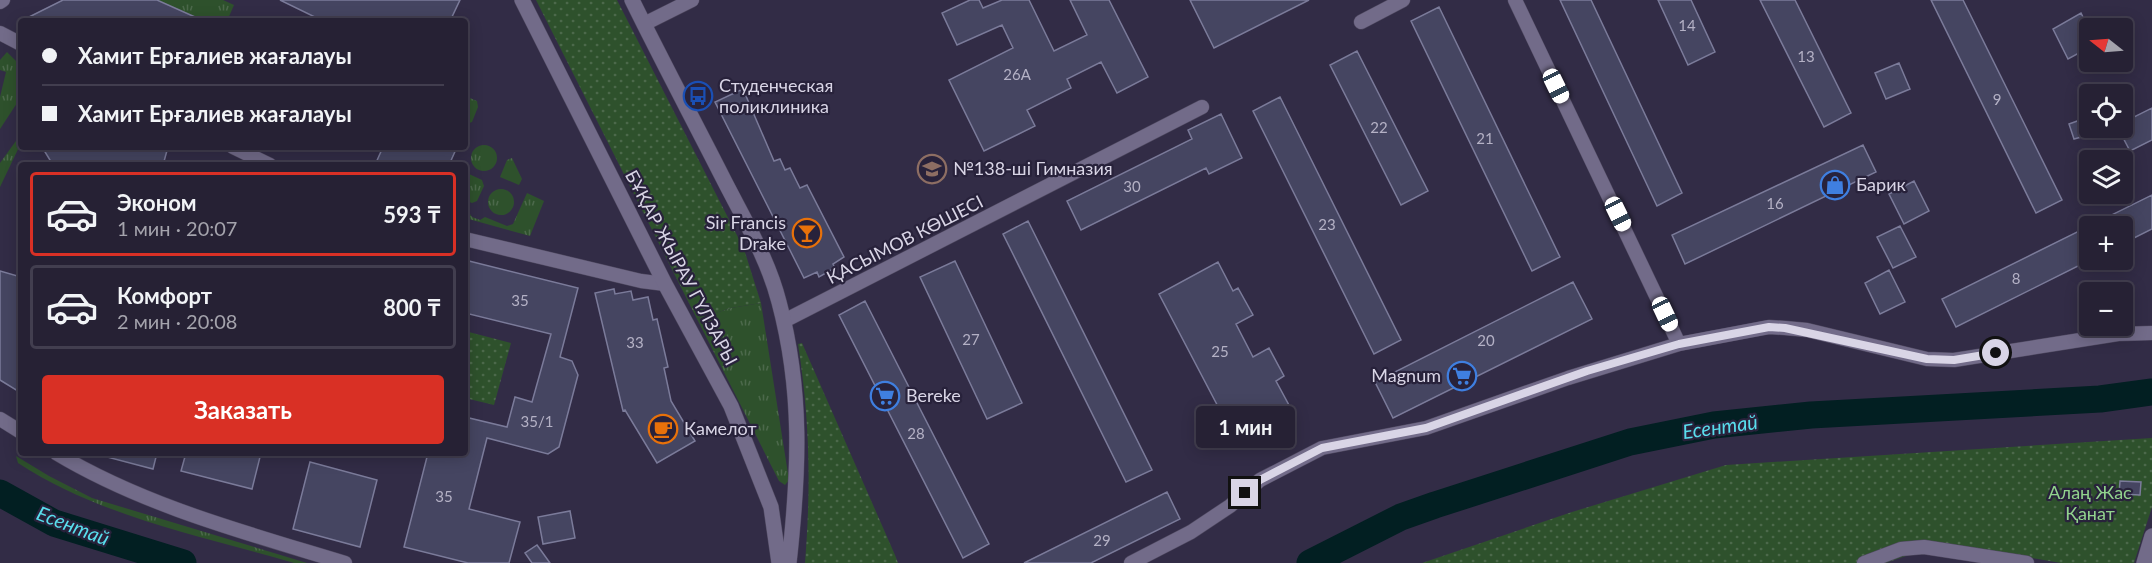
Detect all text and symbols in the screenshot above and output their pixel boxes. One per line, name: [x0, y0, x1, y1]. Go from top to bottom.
house number: 14: [1678, 16, 1696, 34]
north arrow: [2079, 18, 2133, 72]
map controls: [2079, 18, 2133, 336]
text: Хамит Ерғалиев жағалауы: [78, 42, 352, 69]
house number: 13: [1797, 47, 1815, 65]
house number: 26А: [1003, 65, 1032, 83]
car: [1540, 66, 1572, 106]
place label: Студенческая поликлиника: [719, 74, 833, 117]
bus stop icon: Студенческая поликлиника: [682, 80, 714, 112]
button: locate: [2079, 84, 2133, 138]
house number: 9: [1993, 90, 2001, 108]
text: Хамит Ерғалиев жағалауы: [78, 100, 352, 127]
house number: 22: [1370, 118, 1388, 136]
house number: 21: [1476, 129, 1494, 147]
button: layers: [2079, 150, 2133, 204]
school or university icon: №138-ші Гимназия: [916, 153, 948, 185]
place label: №138-ші Гимназия: [953, 157, 1113, 179]
street label: БҰҚАР ЖЫРАУ ГҮЛЗАРЫ: [621, 166, 743, 369]
shop icon: Барик: [1819, 169, 1851, 201]
place label: Барик: [1856, 173, 1906, 195]
house number: 30: [1123, 177, 1141, 195]
icon: car: [45, 187, 99, 241]
text: Эконом: [117, 189, 197, 216]
street label: ҚАСЫМОВ КӨШЕСІ: [822, 190, 987, 288]
car: [1602, 194, 1634, 234]
house number: 16: [1766, 194, 1784, 212]
text: 593 ₸: [383, 201, 441, 228]
place label: Sir Francis Drake: [706, 211, 786, 254]
house number: 23: [1318, 215, 1336, 233]
text: 1 мин · 20:07: [117, 216, 237, 240]
button: +: [2079, 216, 2133, 270]
bar icon: Sir Francis Drake: [791, 217, 823, 249]
house number: 8: [2012, 269, 2020, 287]
icon: car: [45, 280, 99, 334]
text: Комфорт: [117, 282, 212, 309]
button: −: [2079, 282, 2133, 336]
house number: 35: [511, 291, 529, 309]
text: 800 ₸: [383, 294, 441, 321]
car: [1649, 294, 1681, 334]
text: 2 мин · 20:08: [117, 309, 237, 333]
house number: 27: [962, 330, 980, 348]
house number: 20: [1477, 331, 1495, 349]
house number: 33: [626, 333, 644, 351]
route start: [1982, 339, 2009, 366]
house number: 25: [1211, 342, 1229, 360]
supermarket icon: Magnum: [1446, 360, 1478, 392]
place label: Magnum: [1371, 364, 1441, 386]
button: Заказать: [42, 375, 444, 444]
supermarket icon: Bereke: [869, 380, 901, 412]
place label: Bereke: [906, 384, 961, 406]
callout: 1 мин: [1196, 406, 1294, 448]
water label: Есентай: [1681, 409, 1759, 443]
house number: 35/1: [521, 412, 553, 430]
cafe icon: Камелот: [647, 413, 679, 445]
text: 1 мин: [1219, 415, 1272, 439]
place label: Камелот: [684, 417, 757, 439]
house number: 28: [907, 424, 925, 442]
route end: [1231, 479, 1258, 506]
park label: Алаң Жас Қанат: [2048, 481, 2132, 524]
house number: 35: [435, 487, 453, 505]
water label: Есентай: [34, 500, 113, 550]
house number: 29: [1093, 531, 1111, 549]

